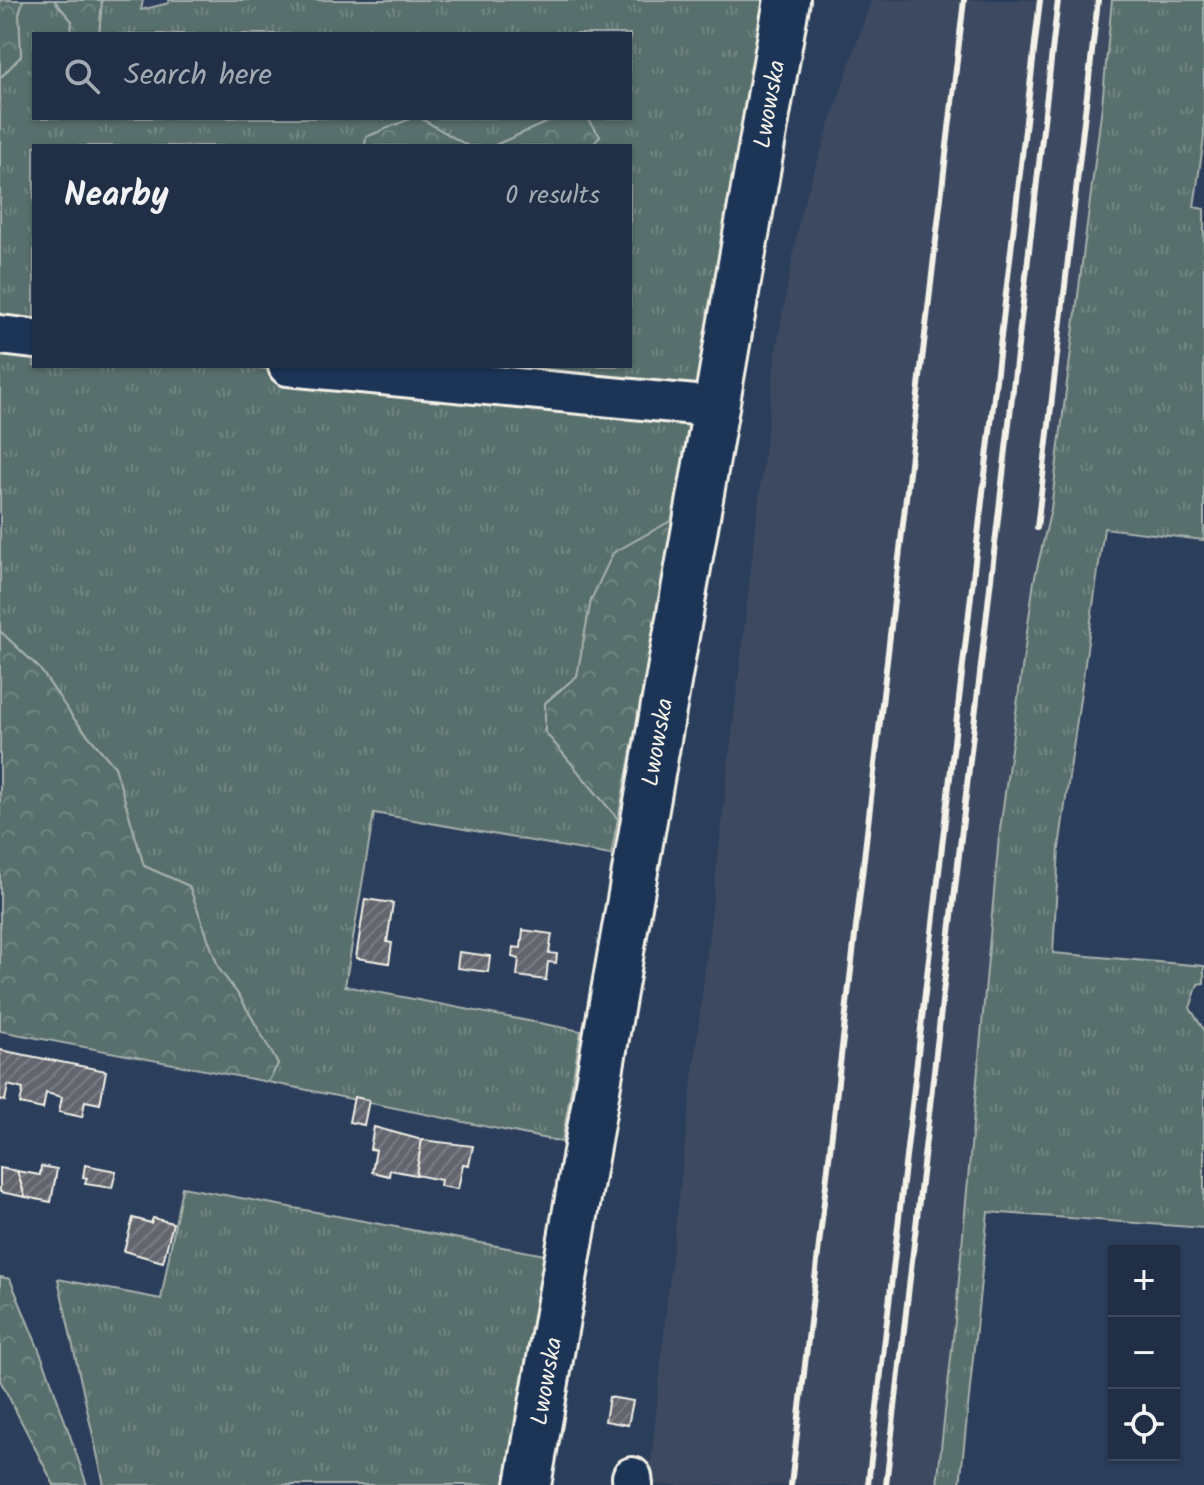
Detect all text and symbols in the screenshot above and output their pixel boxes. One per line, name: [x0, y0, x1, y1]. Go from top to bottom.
search box: [32, 32, 632, 120]
text: Search here: [124, 52, 272, 100]
icon: search: [60, 54, 104, 98]
street label: Lwowska: [744, 57, 797, 151]
text: Nearby: [64, 169, 169, 223]
text: 0 results: [505, 175, 600, 217]
street label: Lwowska: [632, 695, 685, 789]
map controls: [1108, 1245, 1180, 1461]
button: +: [1108, 1245, 1180, 1317]
button: −: [1108, 1317, 1180, 1389]
street label: Lwowska: [521, 1334, 574, 1428]
button: locate: [1108, 1389, 1180, 1461]

